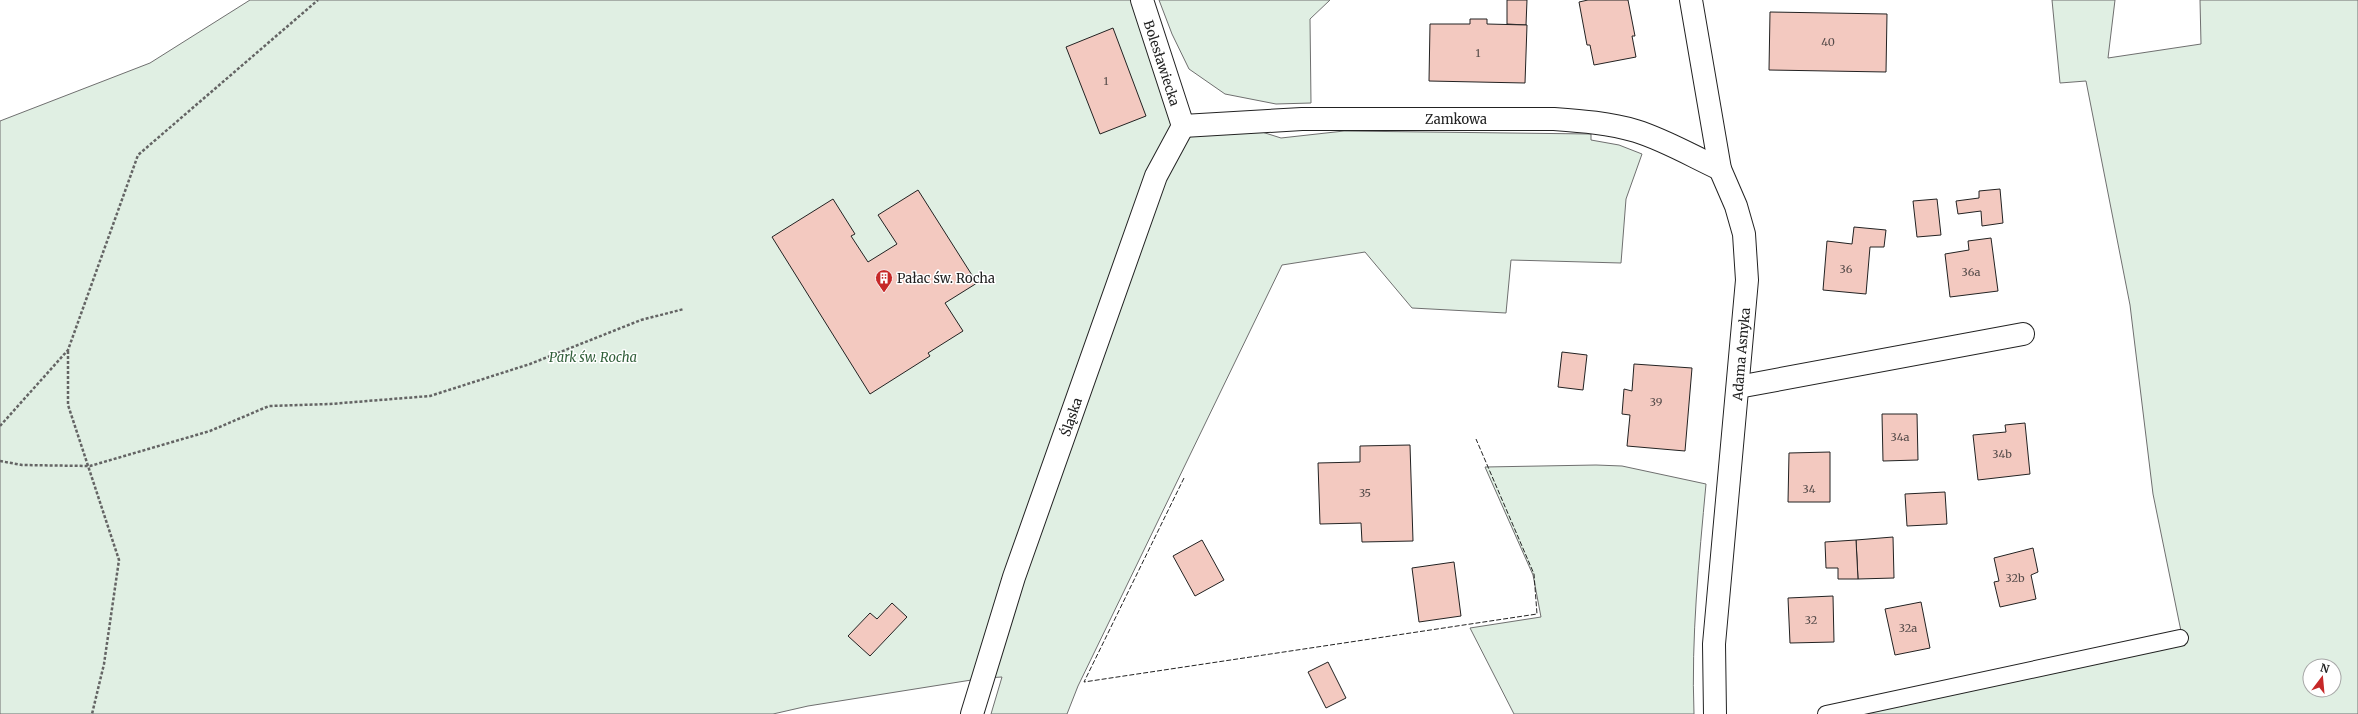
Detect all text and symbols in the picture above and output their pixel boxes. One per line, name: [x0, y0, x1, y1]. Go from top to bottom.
street label: Bolesławiecka: [1140, 18, 1183, 108]
house number: 40: [1821, 35, 1835, 49]
house number: 1: [1476, 46, 1481, 60]
house number: 1: [1104, 74, 1109, 88]
street label: Zamkowa: [1425, 111, 1487, 128]
house number: 36: [1840, 262, 1853, 276]
house number: 36a: [1962, 265, 1981, 279]
building icon: Pałac św. Rocha: [874, 268, 894, 293]
place label: Pałac św. Rocha: [897, 270, 995, 287]
street label: Adama Asnyka: [1729, 307, 1754, 402]
park label: Park św. Rocha: [549, 349, 637, 366]
street label: Śląska: [1056, 395, 1086, 439]
house number: 39: [1650, 395, 1663, 409]
house number: 34a: [1891, 430, 1910, 444]
house number: 34b: [1992, 447, 2012, 461]
house number: 34: [1803, 482, 1816, 496]
house number: 35: [1359, 486, 1371, 500]
house number: 32b: [2006, 571, 2025, 585]
house number: 32: [1805, 613, 1817, 627]
house number: 32a: [1899, 621, 1917, 635]
north arrow: [2302, 658, 2342, 698]
text: N: [2319, 660, 2331, 676]

